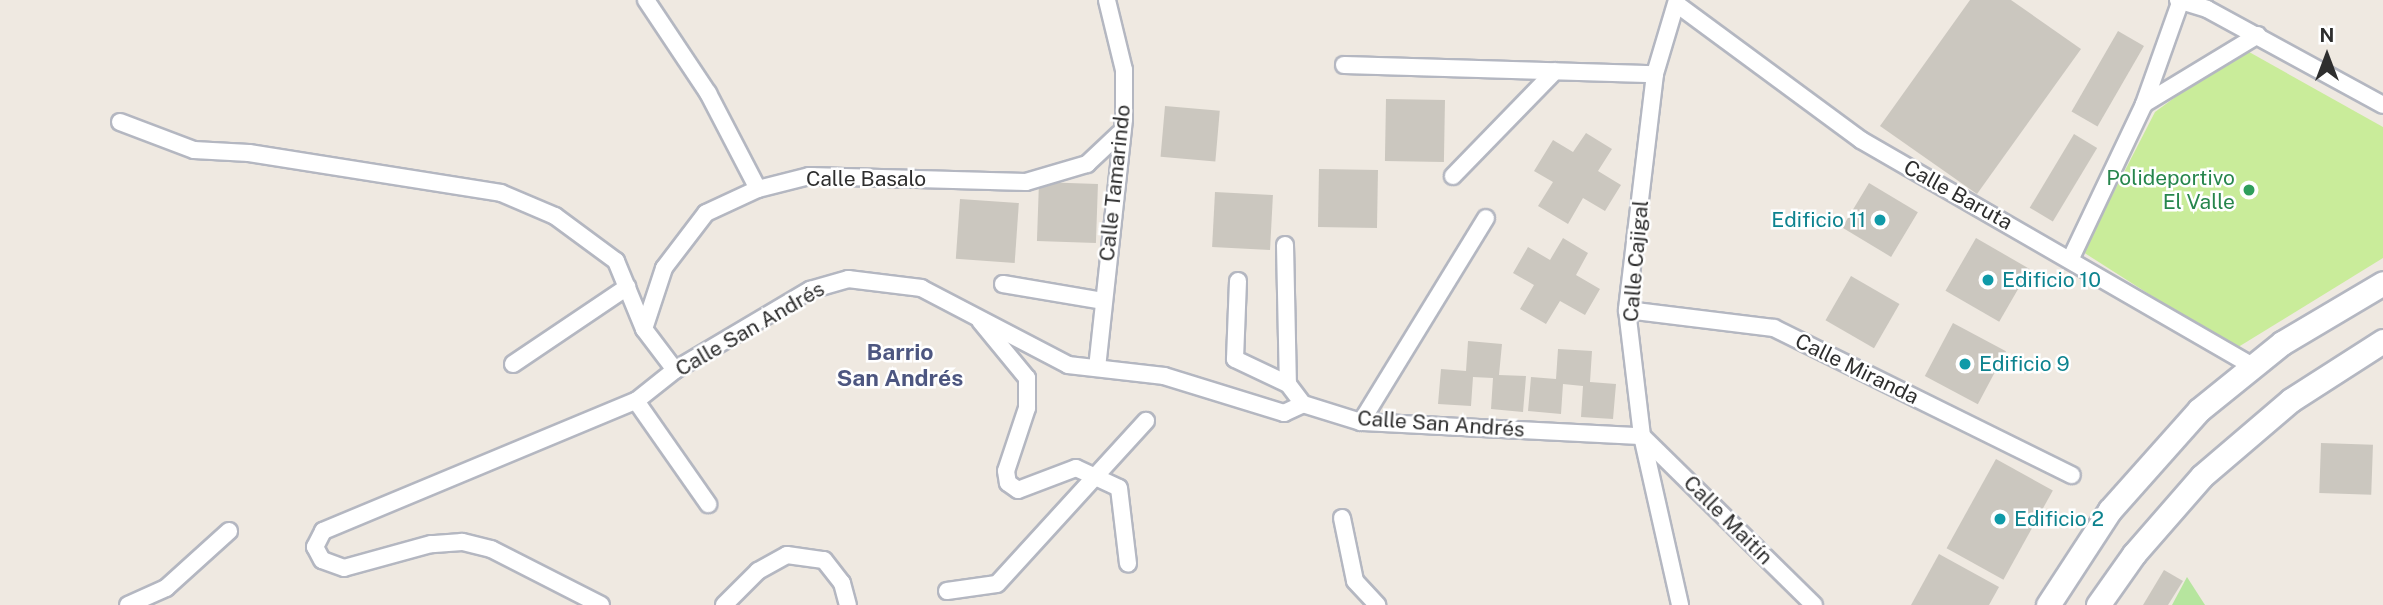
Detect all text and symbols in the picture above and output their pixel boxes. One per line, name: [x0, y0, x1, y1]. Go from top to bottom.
north arrow: [2292, 21, 2362, 91]
text: N: [2320, 24, 2334, 46]
street label: Calle Tamarindo: [1094, 103, 1136, 263]
street label: Calle Baruta: [1899, 155, 2017, 235]
place label: Polideportivo El Valle: [2106, 165, 2235, 215]
street label: Calle Basalo: [806, 166, 926, 192]
marker: Polideportivo El Valle: [2241, 182, 2257, 198]
street label: Calle Cajigal: [1618, 199, 1654, 323]
place label: Edificio 11: [1771, 207, 1866, 233]
marker: Edificio 11: [1872, 212, 1888, 228]
place label: Edificio 10: [2002, 267, 2101, 293]
marker: Edificio 10: [1980, 272, 1996, 288]
street label: Calle San Andrés: [671, 276, 829, 382]
street label: Calle Miranda: [1791, 328, 1923, 410]
district label: Barrio San Andrés: [837, 338, 963, 392]
place label: Edificio 9: [1979, 351, 2070, 377]
marker: Edificio 9: [1957, 356, 1973, 372]
street label: Calle San Andrés: [1356, 406, 1526, 442]
street label: Calle Maitín: [1678, 470, 1778, 570]
place label: Edificio 2: [2014, 506, 2104, 532]
marker: Edificio 2: [1992, 511, 2008, 527]

